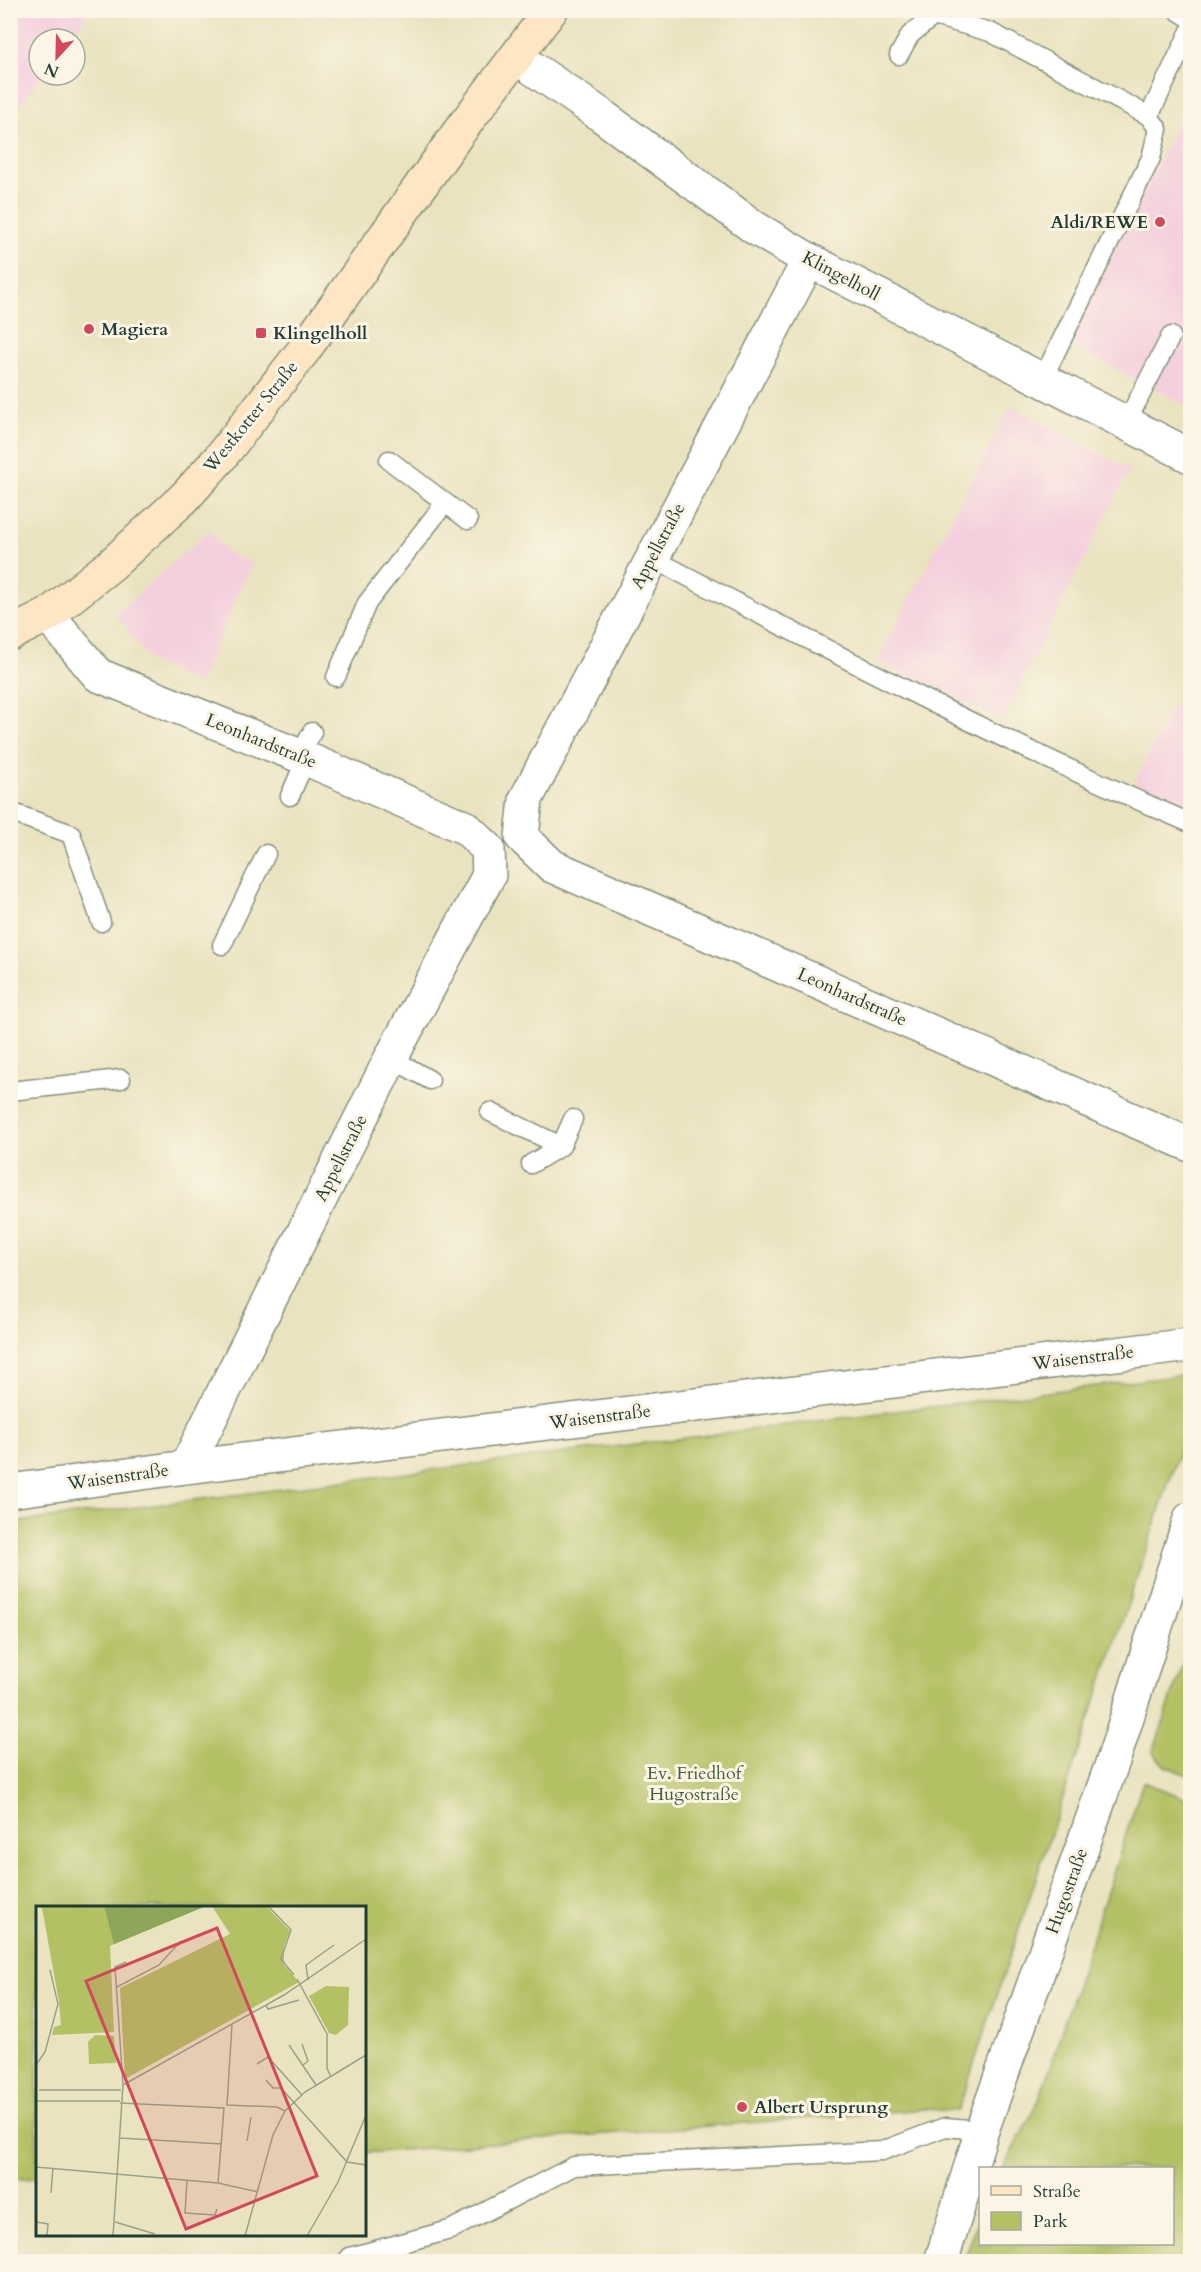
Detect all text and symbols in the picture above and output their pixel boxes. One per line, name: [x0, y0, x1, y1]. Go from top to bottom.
north arrow: [27, 27, 87, 87]
text: N: [41, 57, 62, 83]
place label: Aldi/REWE: [1050, 210, 1148, 235]
marker: Aldi/REWE: [1153, 215, 1167, 229]
street label: Klingelholl: [798, 245, 885, 307]
place label: Magiera: [101, 317, 168, 342]
place label: Klingelholl: [273, 321, 367, 346]
marker: Magiera: [82, 322, 96, 336]
marker: Klingelholl: [254, 326, 268, 340]
street label: Westkotter Straße: [197, 356, 304, 479]
street label: Appellstraße: [625, 499, 691, 593]
street label: Leonhardstraße: [202, 707, 320, 775]
street label: Leonhardstraße: [793, 962, 911, 1032]
street label: Appellstraße: [308, 1110, 374, 1206]
street label: Waisenstraße: [1030, 1339, 1135, 1377]
street label: Waisenstraße: [547, 1398, 652, 1436]
street label: Waisenstraße: [65, 1458, 170, 1497]
park label: Ev. Friedhof Hugostraße: [647, 1761, 745, 1807]
street label: Hugostraße: [1040, 1845, 1094, 1937]
inset map: [36, 1906, 366, 2236]
place label: Albert Ursprung: [754, 2095, 888, 2120]
marker: Albert Ursprung: [735, 2100, 749, 2114]
legend: [979, 2167, 1174, 2245]
text: Straße: [1033, 2179, 1081, 2204]
text: Park: [1033, 2209, 1068, 2234]

